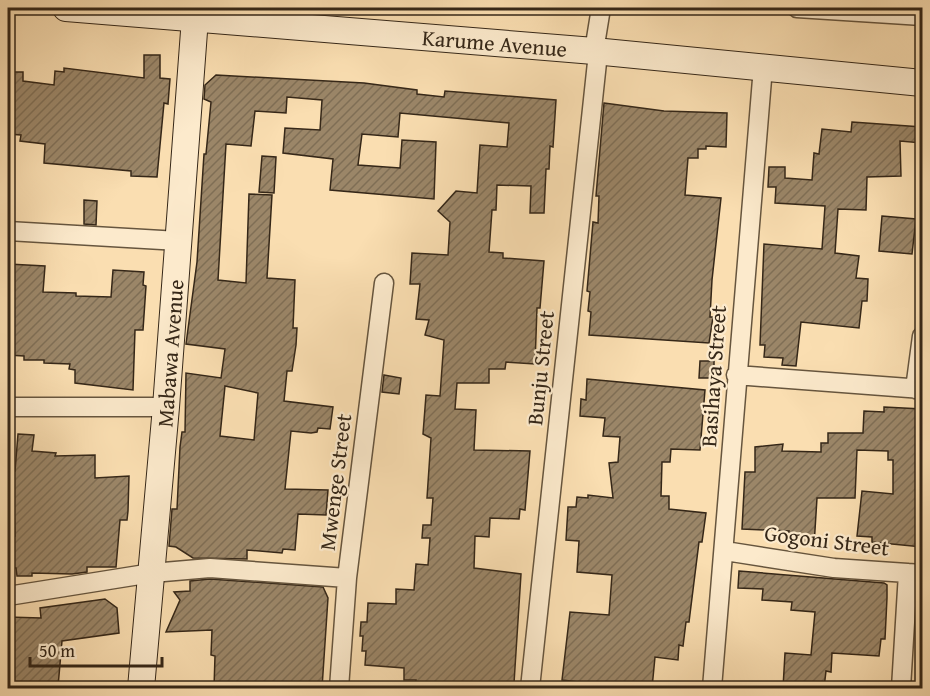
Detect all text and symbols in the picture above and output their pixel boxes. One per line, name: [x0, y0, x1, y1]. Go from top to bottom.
street label: Karume Avenue: [421, 21, 568, 65]
street label: Mabawa Avenue: [148, 278, 191, 429]
street label: Basihaya Street: [692, 304, 734, 448]
street label: Bunju Street: [518, 309, 562, 427]
street label: Mwenge Street: [311, 412, 359, 552]
street label: Gogoni Street: [763, 516, 891, 564]
scale bar: [30, 630, 162, 668]
text: 50 m: [39, 637, 75, 664]

